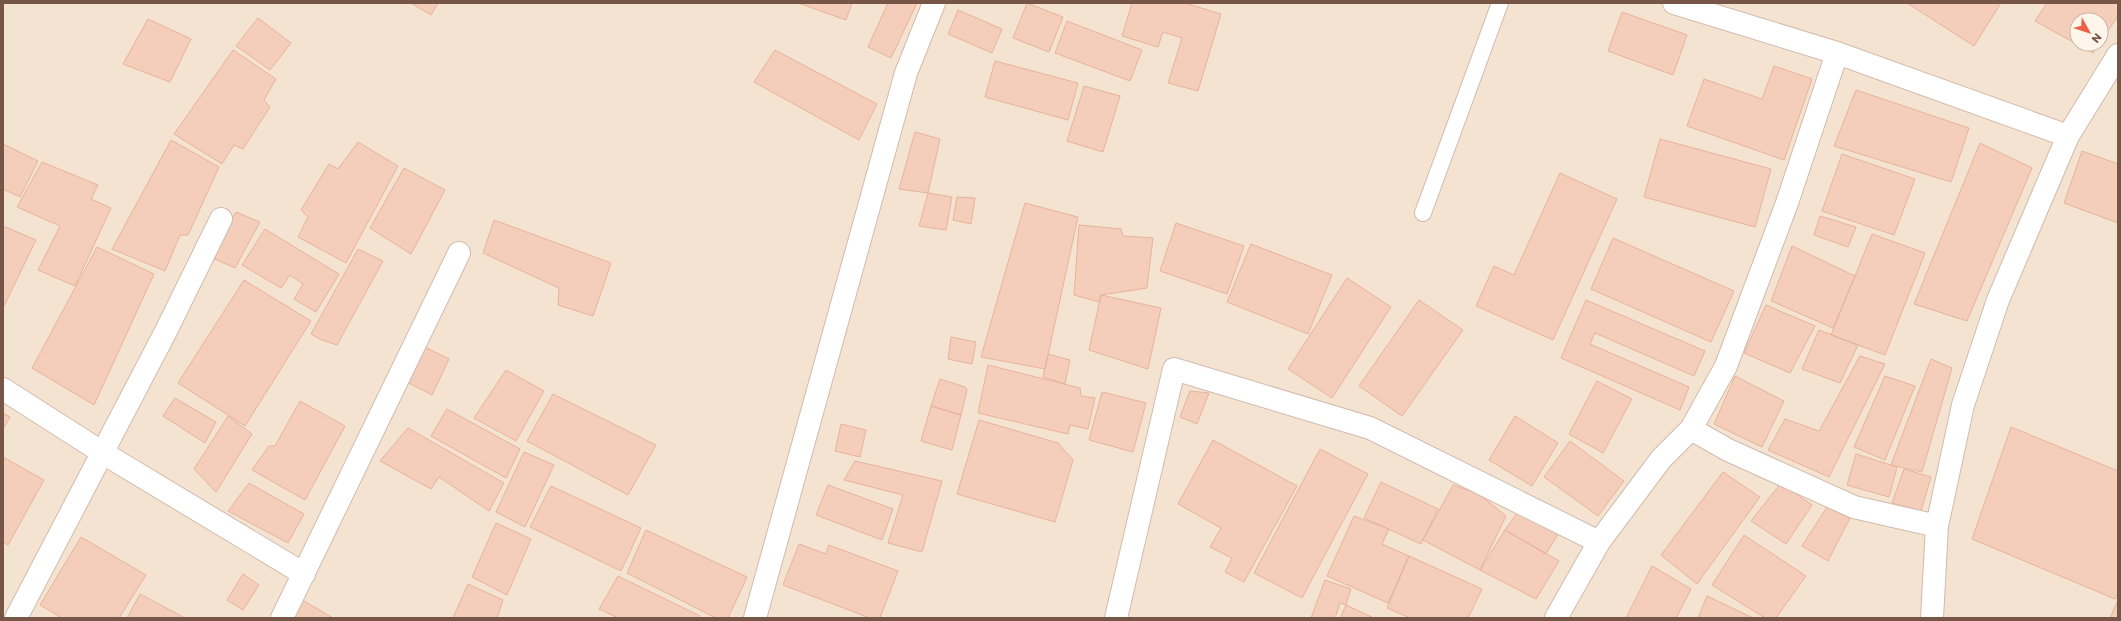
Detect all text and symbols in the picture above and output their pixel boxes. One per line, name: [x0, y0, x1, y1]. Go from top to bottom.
north arrow: [2069, 12, 2109, 52]
text: N: [2088, 30, 2106, 47]

